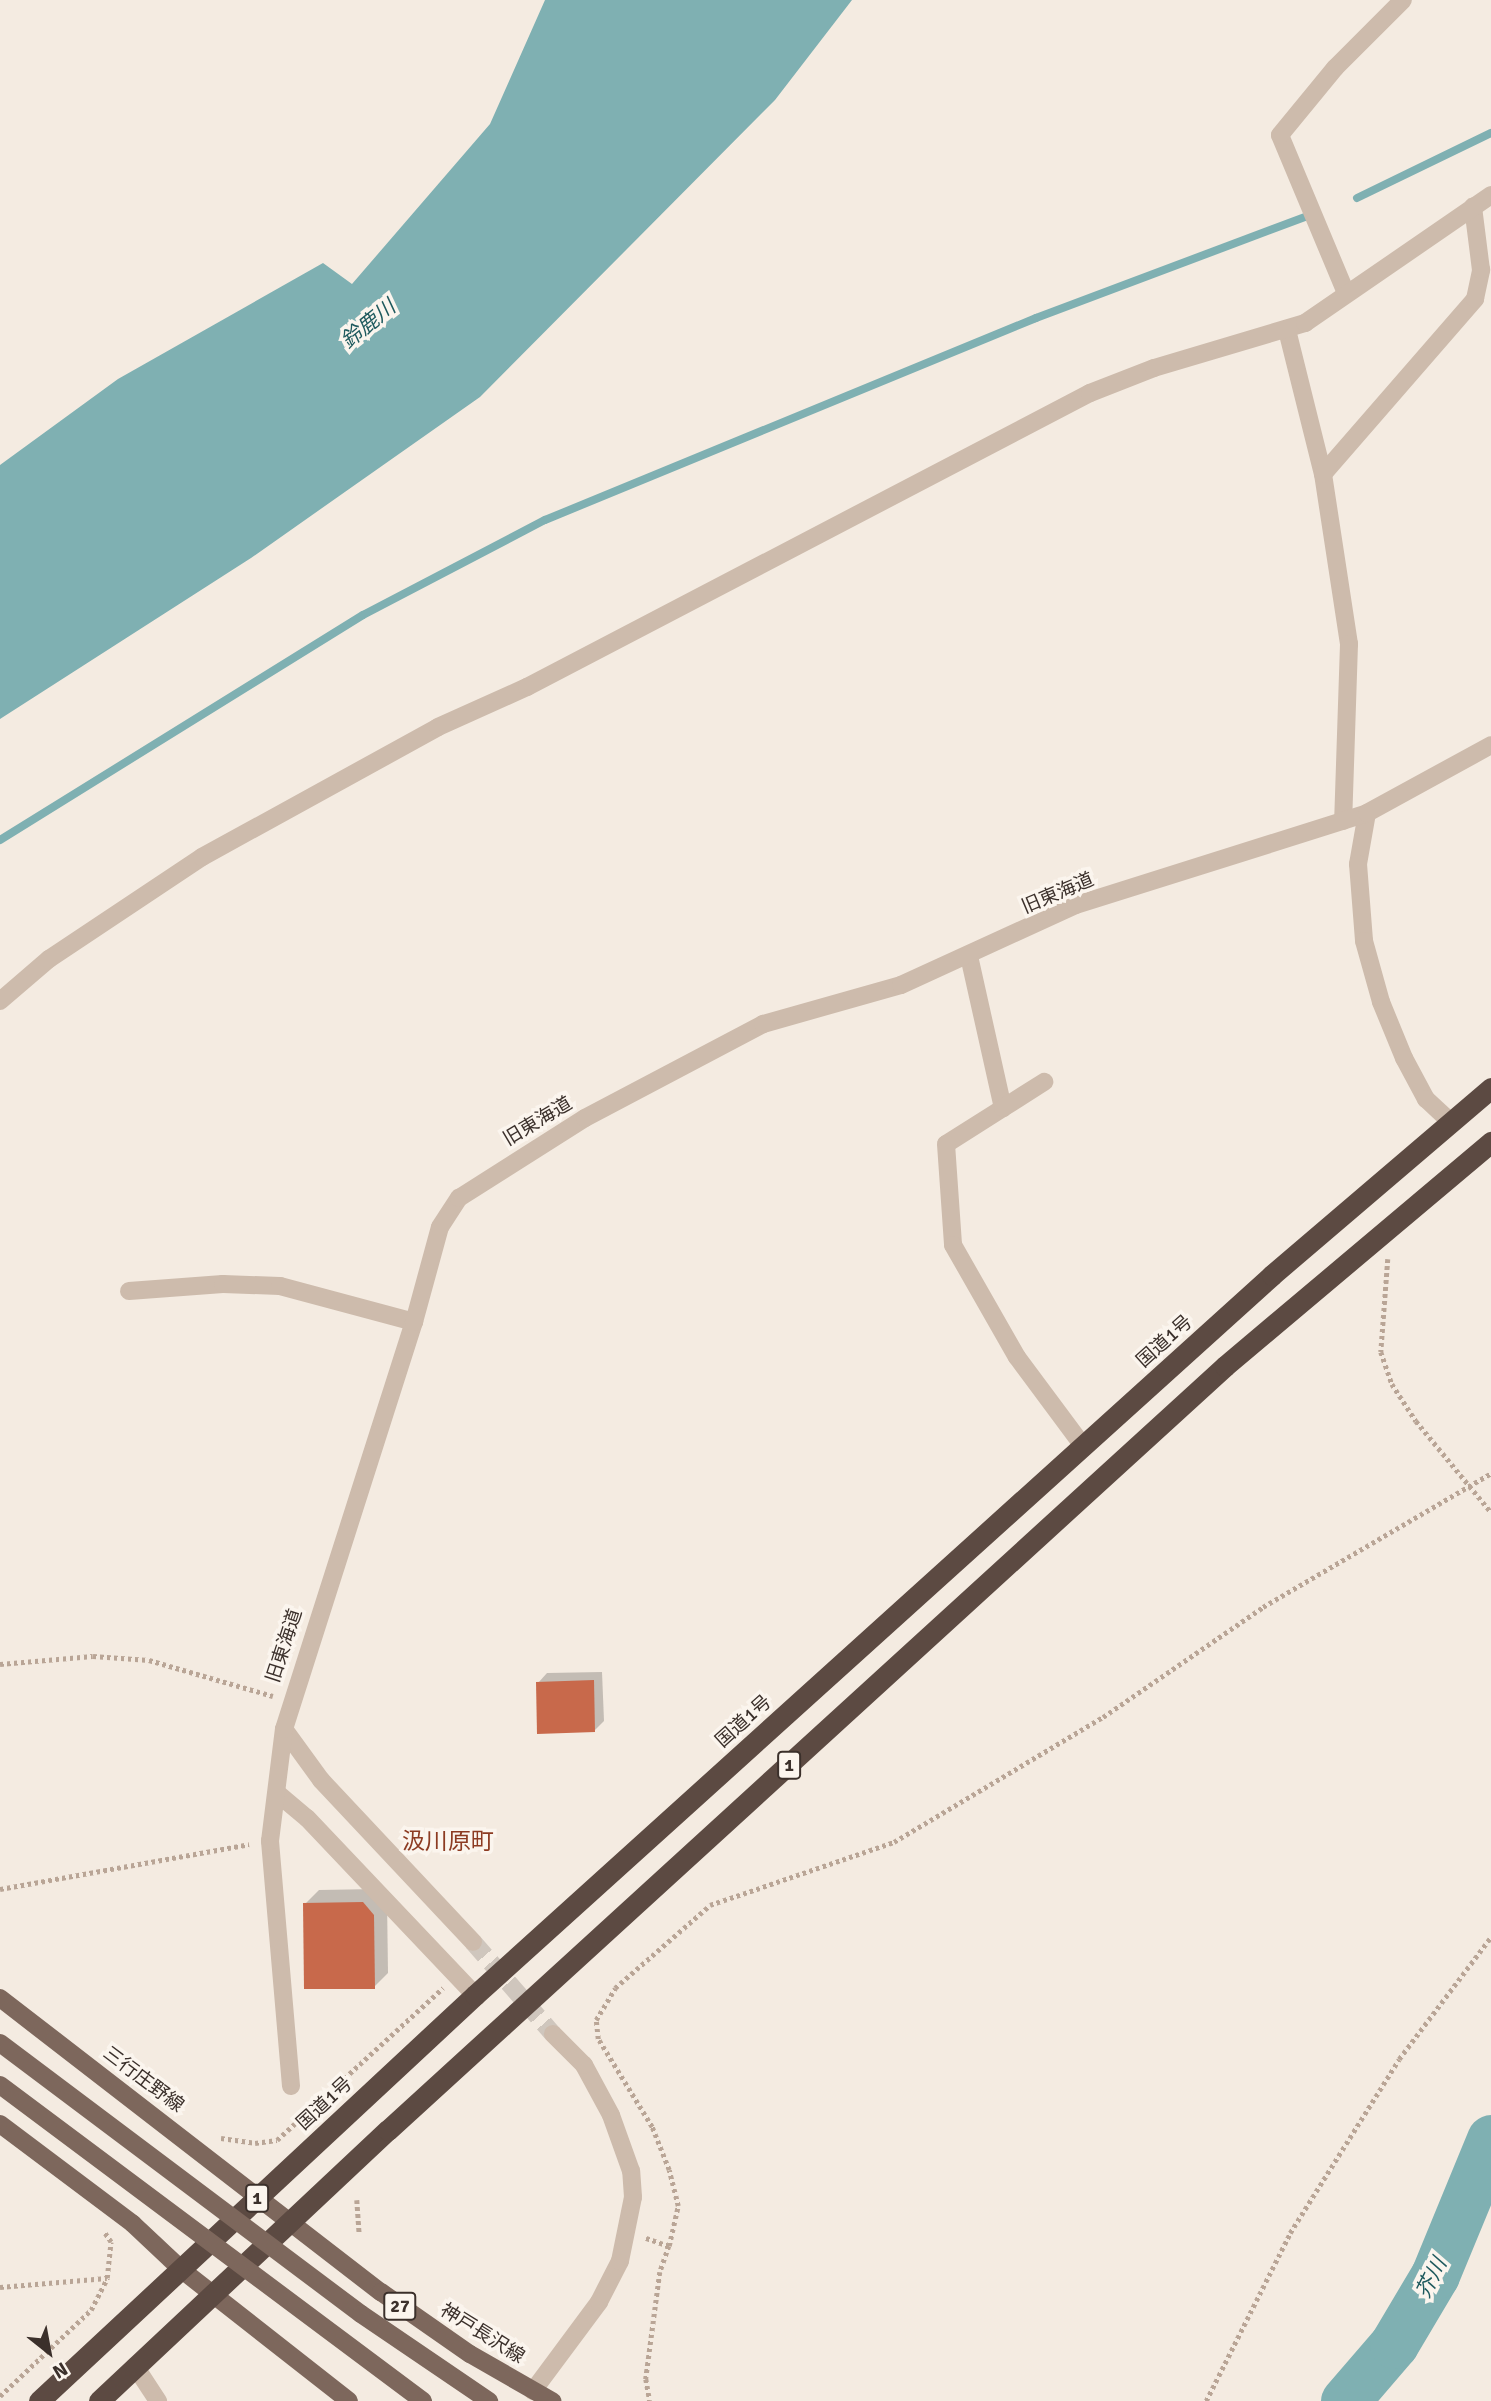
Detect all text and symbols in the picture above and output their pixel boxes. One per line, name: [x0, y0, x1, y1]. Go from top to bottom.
water label: 鈴鹿川: [336, 294, 400, 354]
street label: 旧東海道: [1019, 869, 1097, 919]
street label: 旧東海道: [500, 1093, 576, 1151]
street label: 国道1号: [1132, 1311, 1198, 1373]
street label: 旧東海道: [262, 1606, 308, 1686]
street label: 国道1号: [711, 1691, 777, 1753]
road number: 1: [777, 1750, 801, 1780]
district label: 汲川原町: [402, 1828, 494, 1856]
street label: 三行庄野線: [98, 2042, 188, 2118]
street label: 国道1号: [293, 2073, 357, 2135]
road number: 1: [245, 2184, 269, 2212]
water label: 芥川: [1410, 2254, 1452, 2302]
road number: 27: [382, 2292, 418, 2320]
street label: 神戸長沢線: [436, 2299, 528, 2369]
north arrow: [14, 2317, 84, 2387]
text: N: [48, 2356, 72, 2384]

